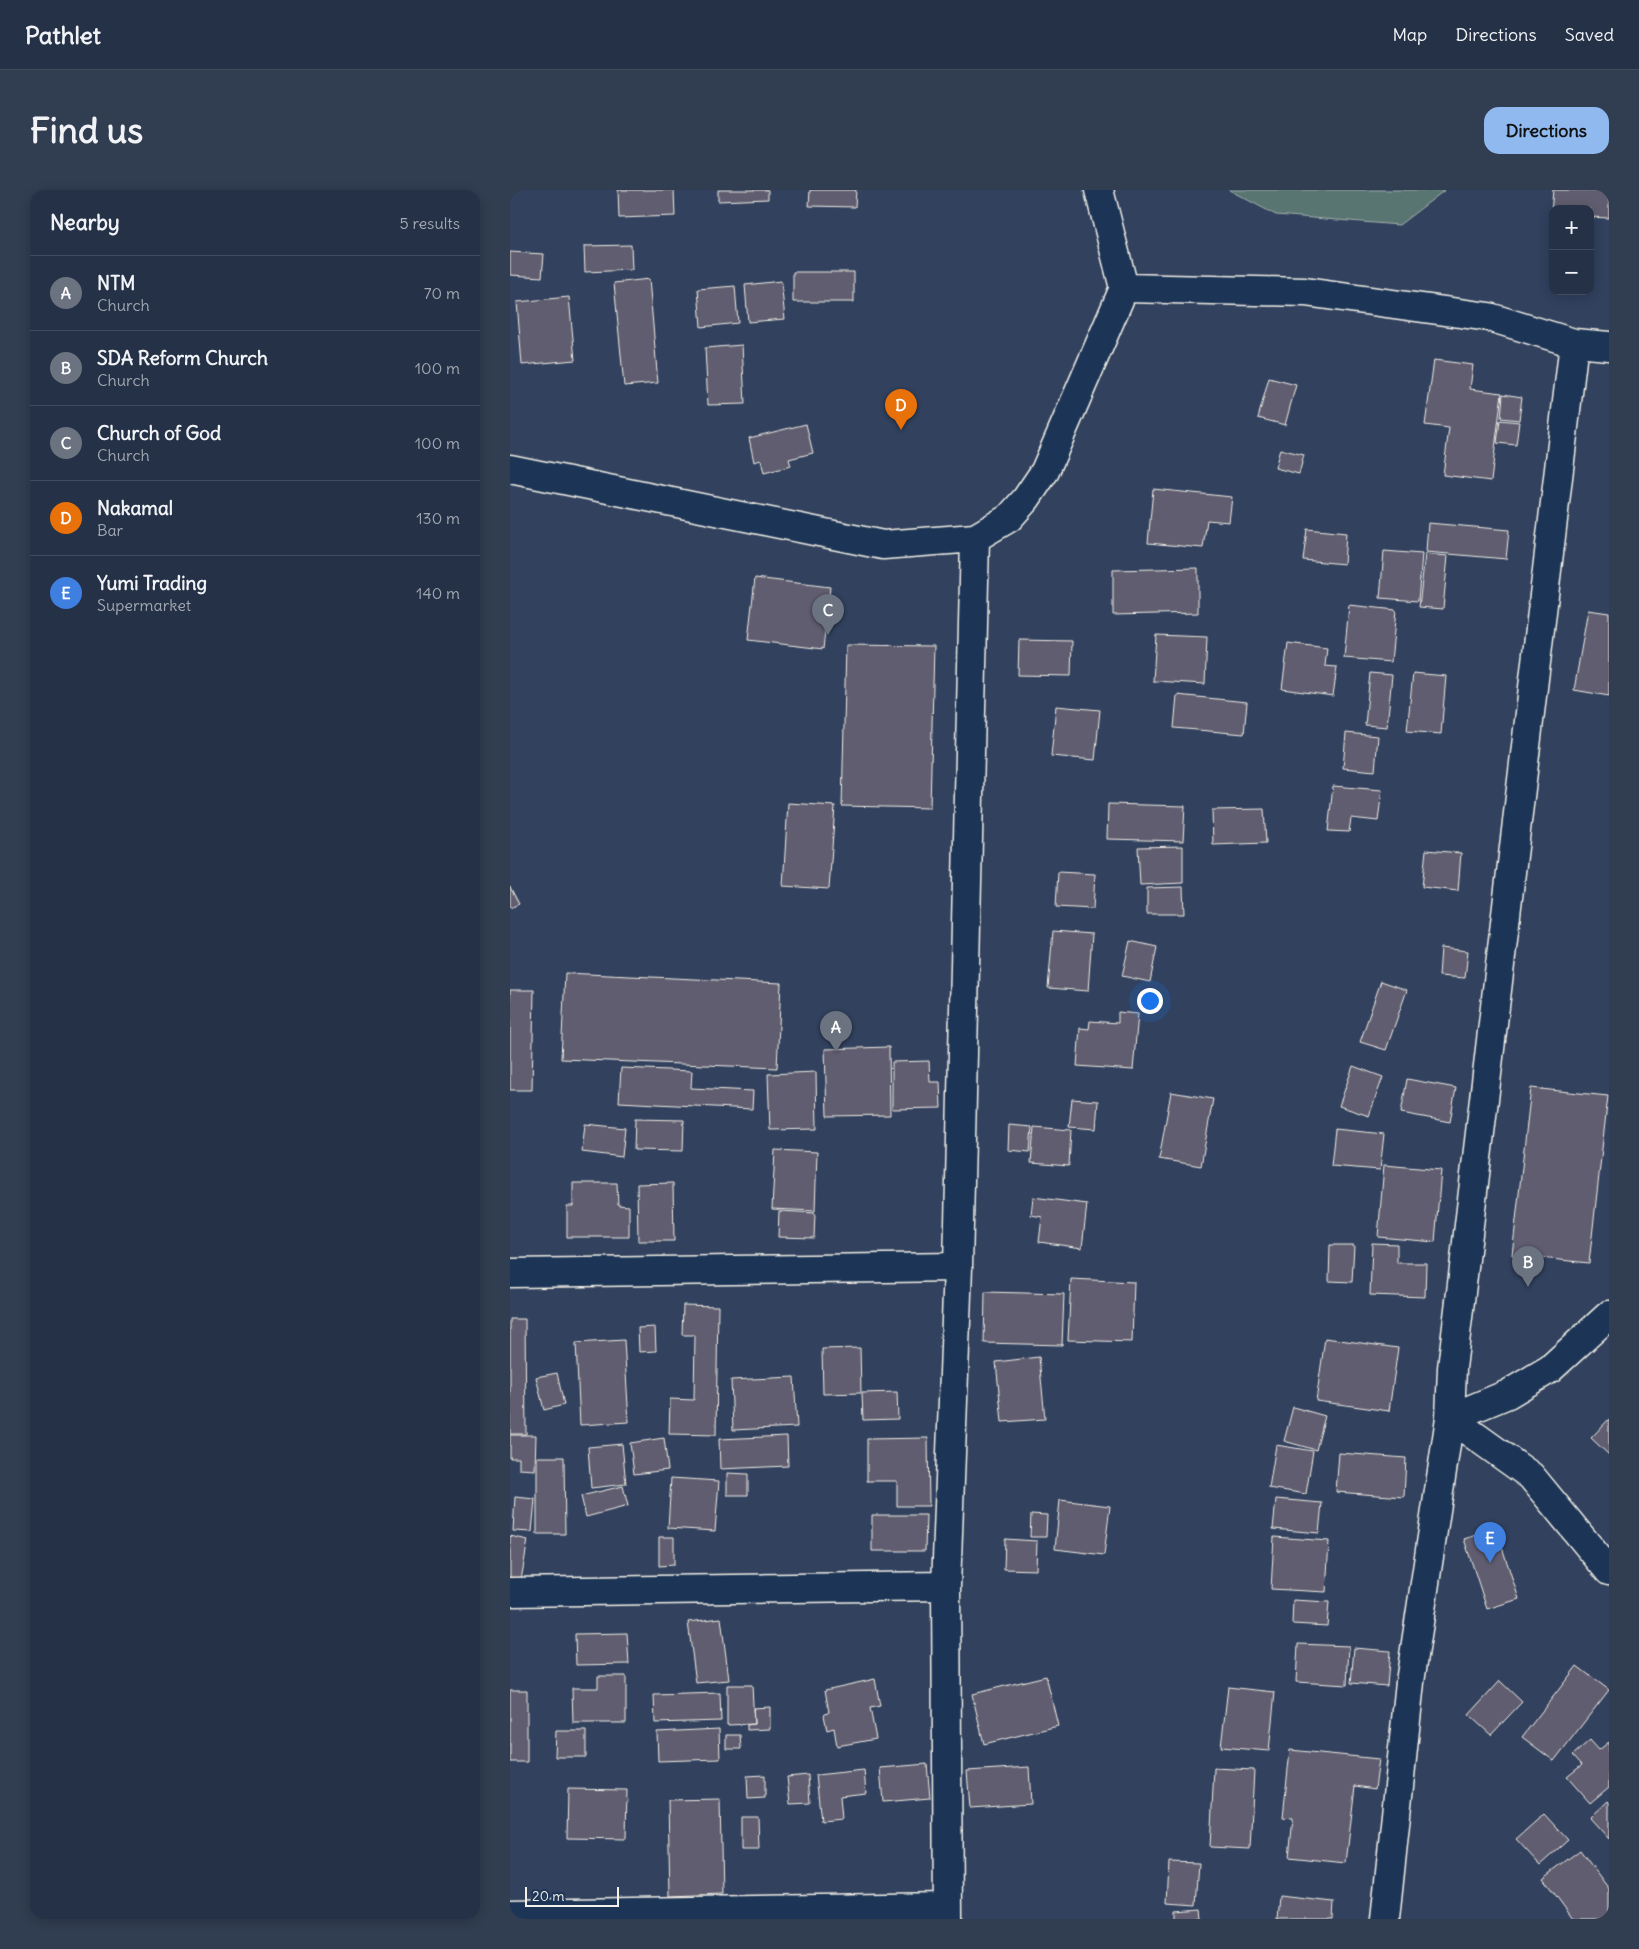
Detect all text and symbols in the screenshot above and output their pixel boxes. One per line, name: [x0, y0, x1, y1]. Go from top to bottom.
text: Pathlet: [25, 20, 101, 50]
text: Map: [1392, 23, 1427, 46]
text: Directions: [1455, 23, 1537, 46]
text: Saved: [1565, 23, 1614, 46]
button: Directions: [1484, 107, 1609, 154]
text: Find us: [30, 108, 143, 152]
map controls: [1549, 205, 1594, 295]
button: +: [1549, 205, 1594, 250]
text: Nearby: [50, 209, 120, 236]
text: 5 results: [399, 213, 460, 233]
button: −: [1549, 250, 1594, 295]
text: NTM: [97, 271, 136, 295]
text: A: [61, 283, 71, 303]
text: 70 m: [424, 283, 460, 303]
text: Church: [97, 295, 150, 315]
text: SDA Reform Church: [97, 346, 268, 370]
text: B: [61, 358, 71, 378]
text: 100 m: [415, 358, 460, 378]
text: Church: [97, 370, 150, 390]
pin: D: [885, 389, 917, 430]
text: Church of God: [97, 421, 221, 445]
text: C: [61, 433, 71, 453]
text: 100 m: [415, 433, 460, 453]
text: Church: [97, 445, 150, 465]
text: Nakamal: [97, 496, 173, 520]
text: D: [60, 508, 72, 528]
text: 130 m: [416, 508, 460, 528]
text: Bar: [97, 520, 123, 540]
text: Yumi Trading: [97, 571, 207, 595]
text: E: [61, 583, 71, 603]
text: 140 m: [416, 583, 460, 603]
pin: C: [812, 594, 844, 635]
text: Supermarket: [97, 595, 191, 615]
your location: [1137, 988, 1163, 1014]
pin: A: [820, 1011, 852, 1052]
pin: B: [1512, 1246, 1544, 1287]
pin: E: [1474, 1522, 1506, 1563]
scale bar: [525, 1884, 619, 1907]
text: 20 m: [532, 1887, 565, 1905]

